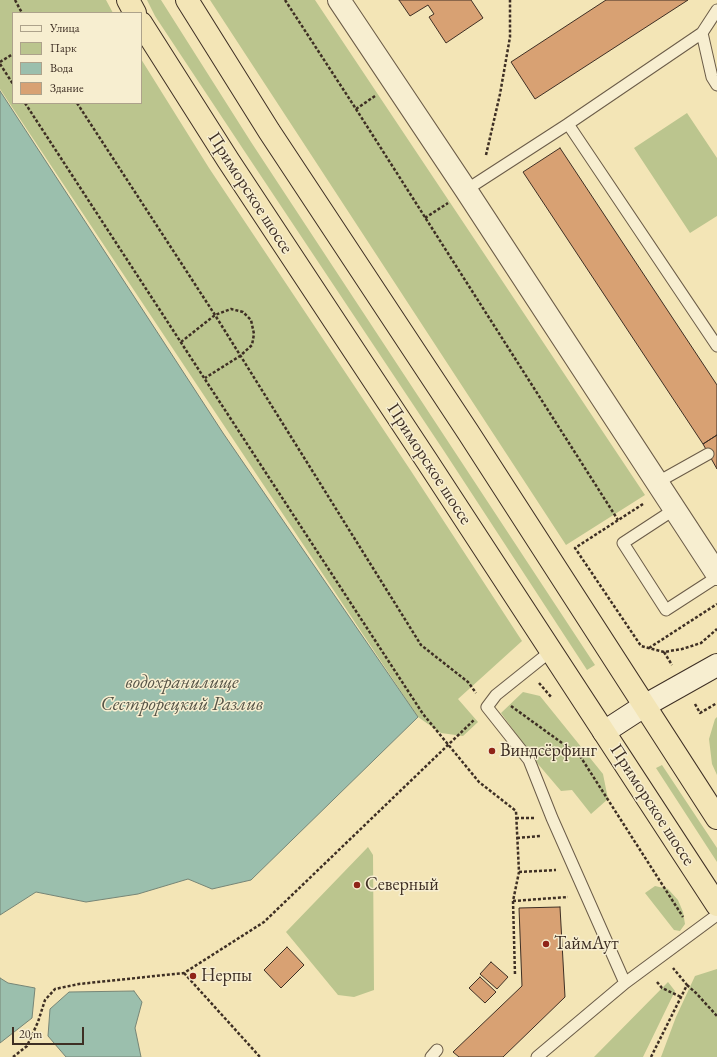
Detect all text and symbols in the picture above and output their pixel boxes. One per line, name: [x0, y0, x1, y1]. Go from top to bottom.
legend: [12, 12, 142, 104]
text: Улица: [50, 20, 80, 36]
text: Парк: [50, 40, 77, 56]
text: Вода: [50, 60, 73, 76]
text: Здание: [50, 80, 84, 96]
street label: Приморское шоссе: [203, 128, 297, 258]
street label: Приморское шоссе: [382, 399, 476, 529]
water label: водохранилище Сестрорецкий Разлив: [101, 672, 263, 716]
place label: Виндсёрфинг: [500, 740, 597, 762]
street label: Приморское шоссе: [605, 740, 699, 870]
marker: Виндсёрфинг: [487, 746, 497, 756]
place label: Северный: [365, 874, 439, 896]
marker: Северный: [352, 880, 362, 890]
place label: ТаймАут: [554, 933, 619, 955]
marker: ТаймАут: [541, 939, 551, 949]
place label: Нерпы: [201, 965, 252, 987]
marker: Нерпы: [188, 971, 198, 981]
scale bar: [14, 1019, 86, 1045]
text: 20 m: [19, 1026, 42, 1042]

